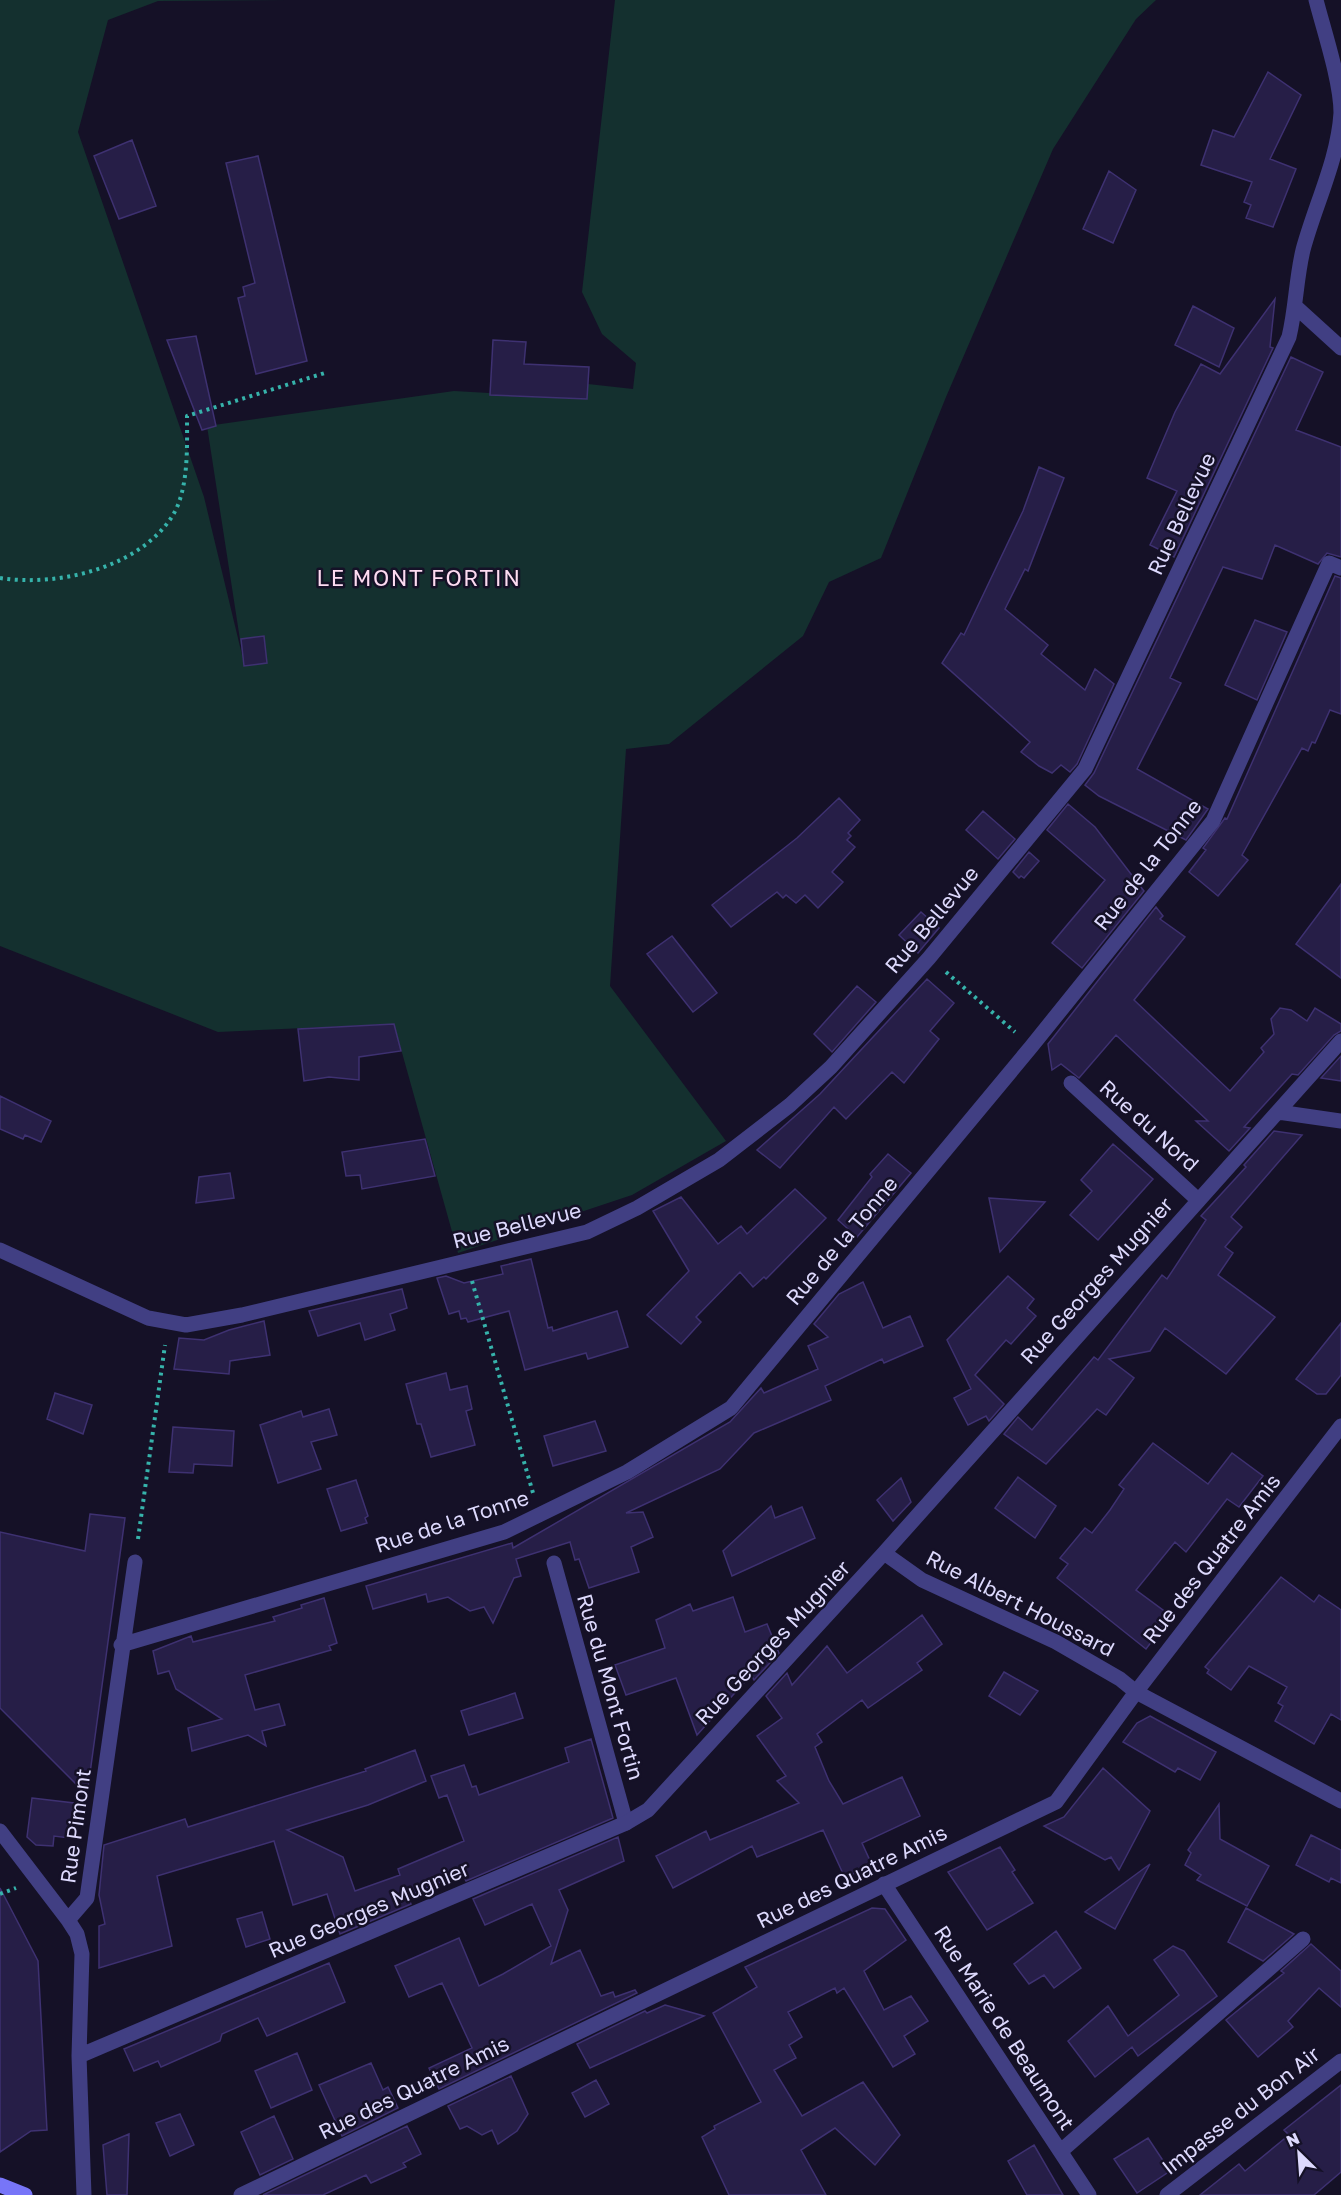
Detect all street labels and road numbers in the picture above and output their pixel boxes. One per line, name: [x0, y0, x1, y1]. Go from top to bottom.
street label: Rue Bellevue: [1141, 448, 1221, 579]
street label: Rue de la Tonne: [1088, 793, 1207, 935]
street label: Rue Bellevue: [879, 860, 984, 978]
street label: Rue du Nord: [1095, 1074, 1205, 1177]
street label: Rue de la Tonne: [780, 1171, 903, 1310]
street label: Rue Georges Mugnier: [1014, 1192, 1178, 1369]
street label: Rue Bellevue: [450, 1196, 584, 1254]
street label: Rue des Quatre Amis: [1137, 1468, 1286, 1649]
street label: Rue de la Tonne: [372, 1484, 532, 1558]
street label: Rue Albert Houssard: [922, 1544, 1119, 1662]
street label: Rue Georges Mugnier: [689, 1555, 855, 1730]
street label: Rue du Mont Fortin: [572, 1591, 650, 1783]
street label: Rue Pimont: [54, 1767, 96, 1885]
street label: Rue des Quatre Amis: [752, 1819, 951, 1934]
street label: Rue Georges Mugnier: [264, 1855, 473, 1963]
street label: Rue Marie de Beaumont: [929, 1920, 1081, 2135]
street label: Rue des Quatre Amis: [314, 2030, 513, 2145]
street label: Impasse du Bon Air: [1156, 2040, 1325, 2180]

